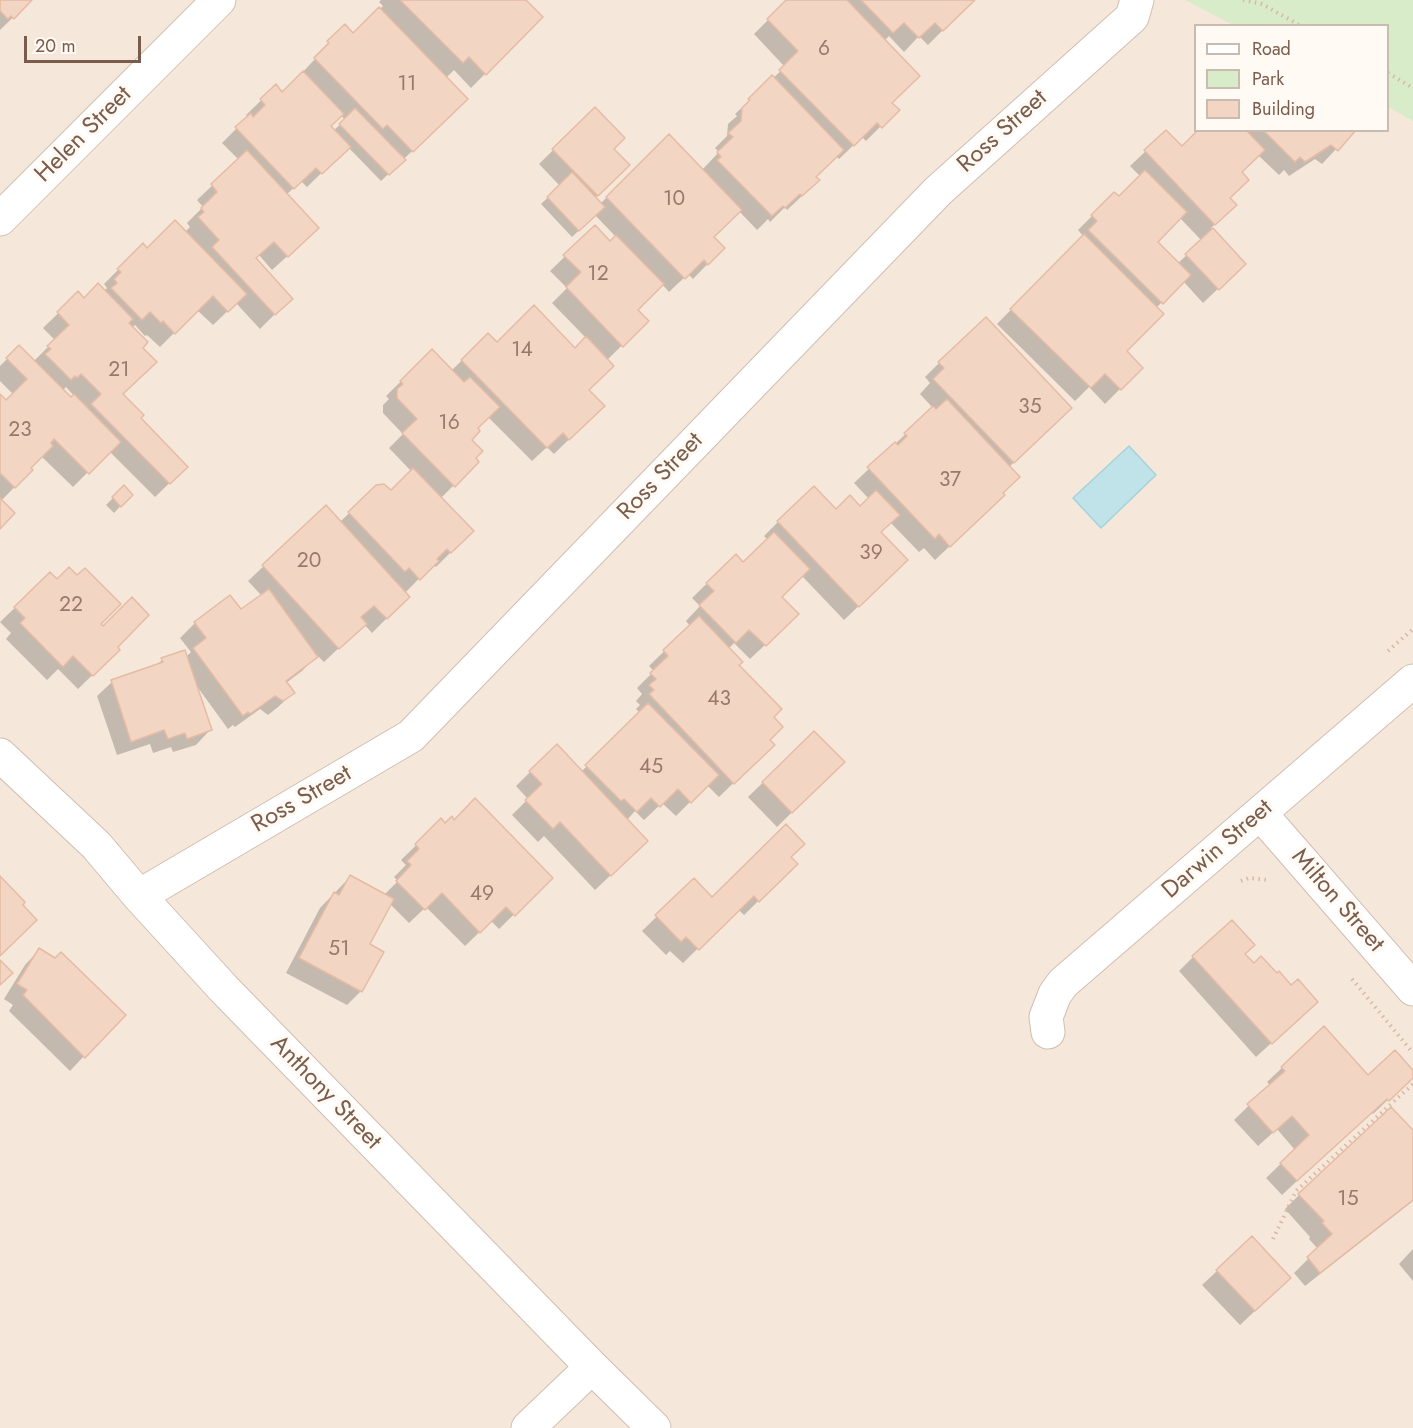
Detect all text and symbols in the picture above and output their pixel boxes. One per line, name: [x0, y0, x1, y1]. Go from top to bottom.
scale bar: [27, 24, 144, 62]
legend: [1194, 24, 1389, 132]
text: 20 m: [35, 33, 75, 59]
text: Road: [1252, 36, 1291, 62]
house number: 6: [818, 37, 830, 63]
text: Park: [1252, 66, 1284, 92]
house number: 11: [398, 72, 416, 98]
street label: Helen Street: [30, 81, 138, 189]
street label: Ross Street: [952, 84, 1054, 180]
text: Building: [1252, 96, 1315, 122]
house number: 10: [663, 187, 685, 213]
house number: 12: [587, 262, 609, 288]
house number: 14: [511, 338, 533, 364]
house number: 21: [108, 358, 130, 384]
house number: 35: [1018, 395, 1042, 421]
house number: 16: [438, 411, 460, 437]
house number: 23: [8, 418, 32, 444]
street label: Ross Street: [612, 427, 710, 527]
house number: 37: [939, 468, 961, 494]
house number: 39: [859, 541, 883, 567]
house number: 20: [297, 549, 321, 575]
house number: 22: [59, 593, 83, 619]
house number: 43: [707, 687, 731, 713]
house number: 45: [639, 755, 663, 781]
street label: Ross Street: [247, 760, 357, 840]
street label: Darwin Street: [1157, 794, 1279, 906]
street label: Milton Street: [1284, 844, 1390, 958]
house number: 49: [470, 882, 494, 908]
house number: 51: [328, 937, 350, 963]
street label: Anthony Street: [263, 1030, 387, 1156]
house number: 15: [1337, 1187, 1359, 1213]

